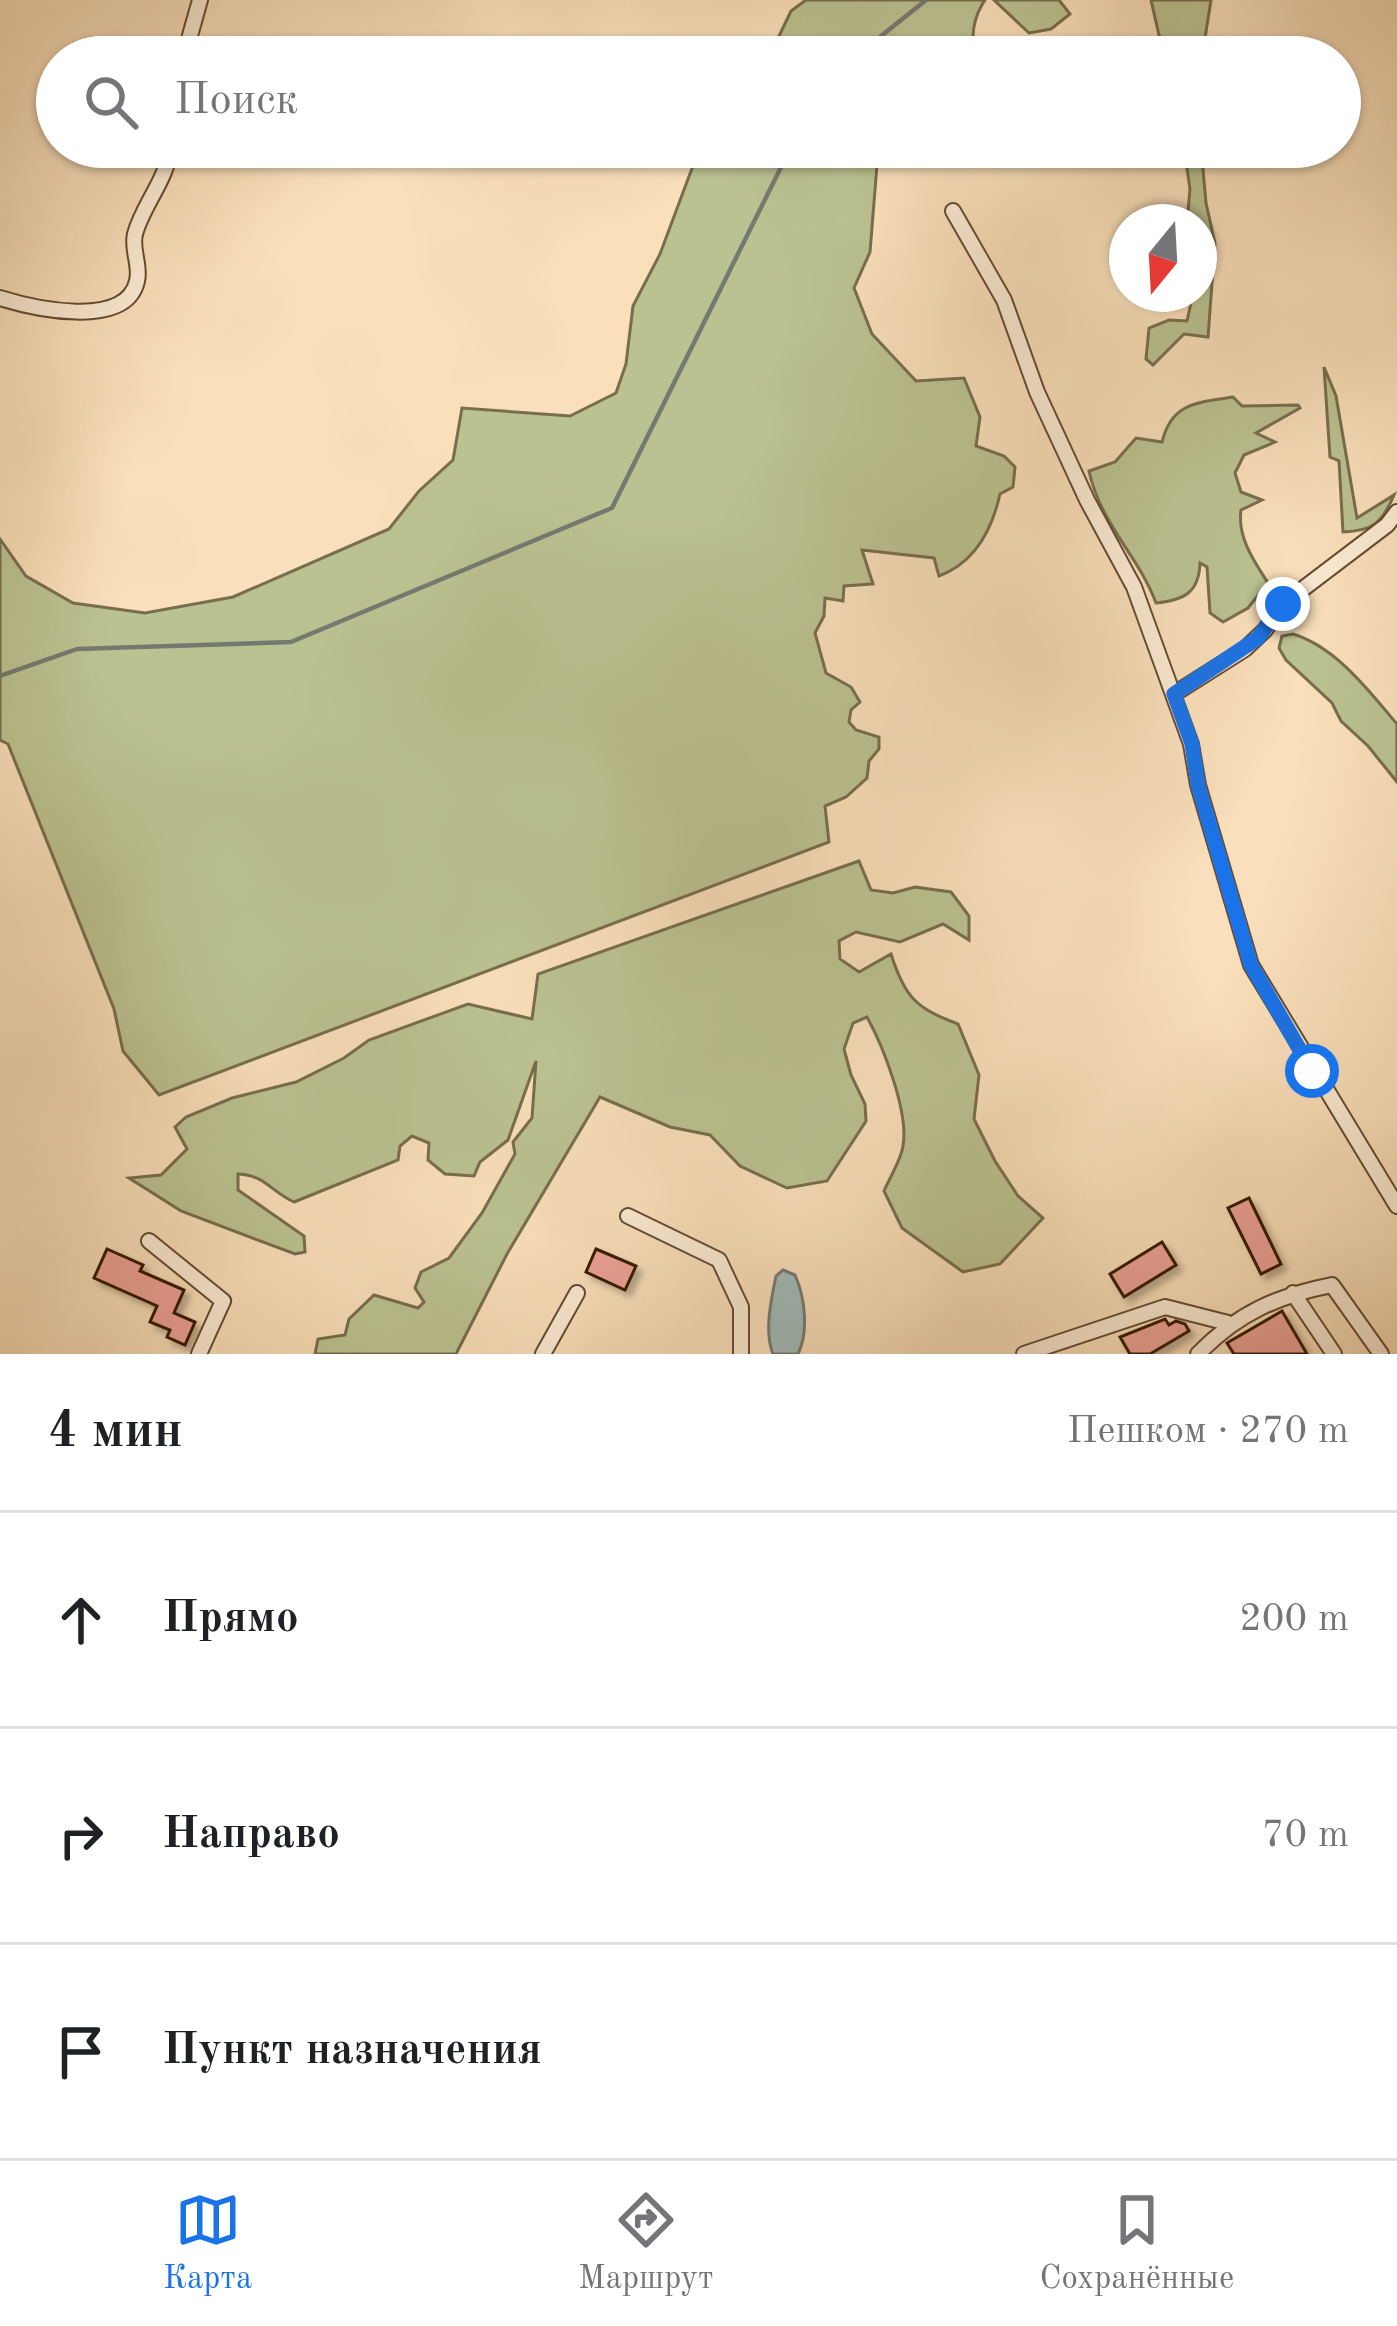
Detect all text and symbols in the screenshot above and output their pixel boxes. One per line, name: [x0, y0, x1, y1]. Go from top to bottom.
search box: [36, 36, 1361, 168]
icon: search: [78, 69, 144, 135]
text: Поиск: [174, 79, 298, 124]
north arrow: [1109, 204, 1217, 312]
route end: [1256, 577, 1310, 631]
route start: [1285, 1044, 1339, 1098]
text: 4 мин: [48, 1407, 183, 1458]
text: Пешком · 270 m: [1067, 1412, 1349, 1451]
icon: ahead: [48, 1587, 114, 1653]
text: Прямо: [162, 1597, 299, 1642]
text: 200 m: [1239, 1600, 1349, 1639]
icon: right: [48, 1803, 114, 1869]
text: Направо: [162, 1813, 340, 1858]
text: 70 m: [1262, 1816, 1349, 1855]
icon: arrive: [48, 2019, 114, 2085]
text: Пункт назначения: [162, 2029, 542, 2074]
tab: Карта: [163, 2187, 252, 2300]
tab: Маршрут: [578, 2187, 714, 2300]
tab: Сохранённые: [1039, 2187, 1234, 2300]

